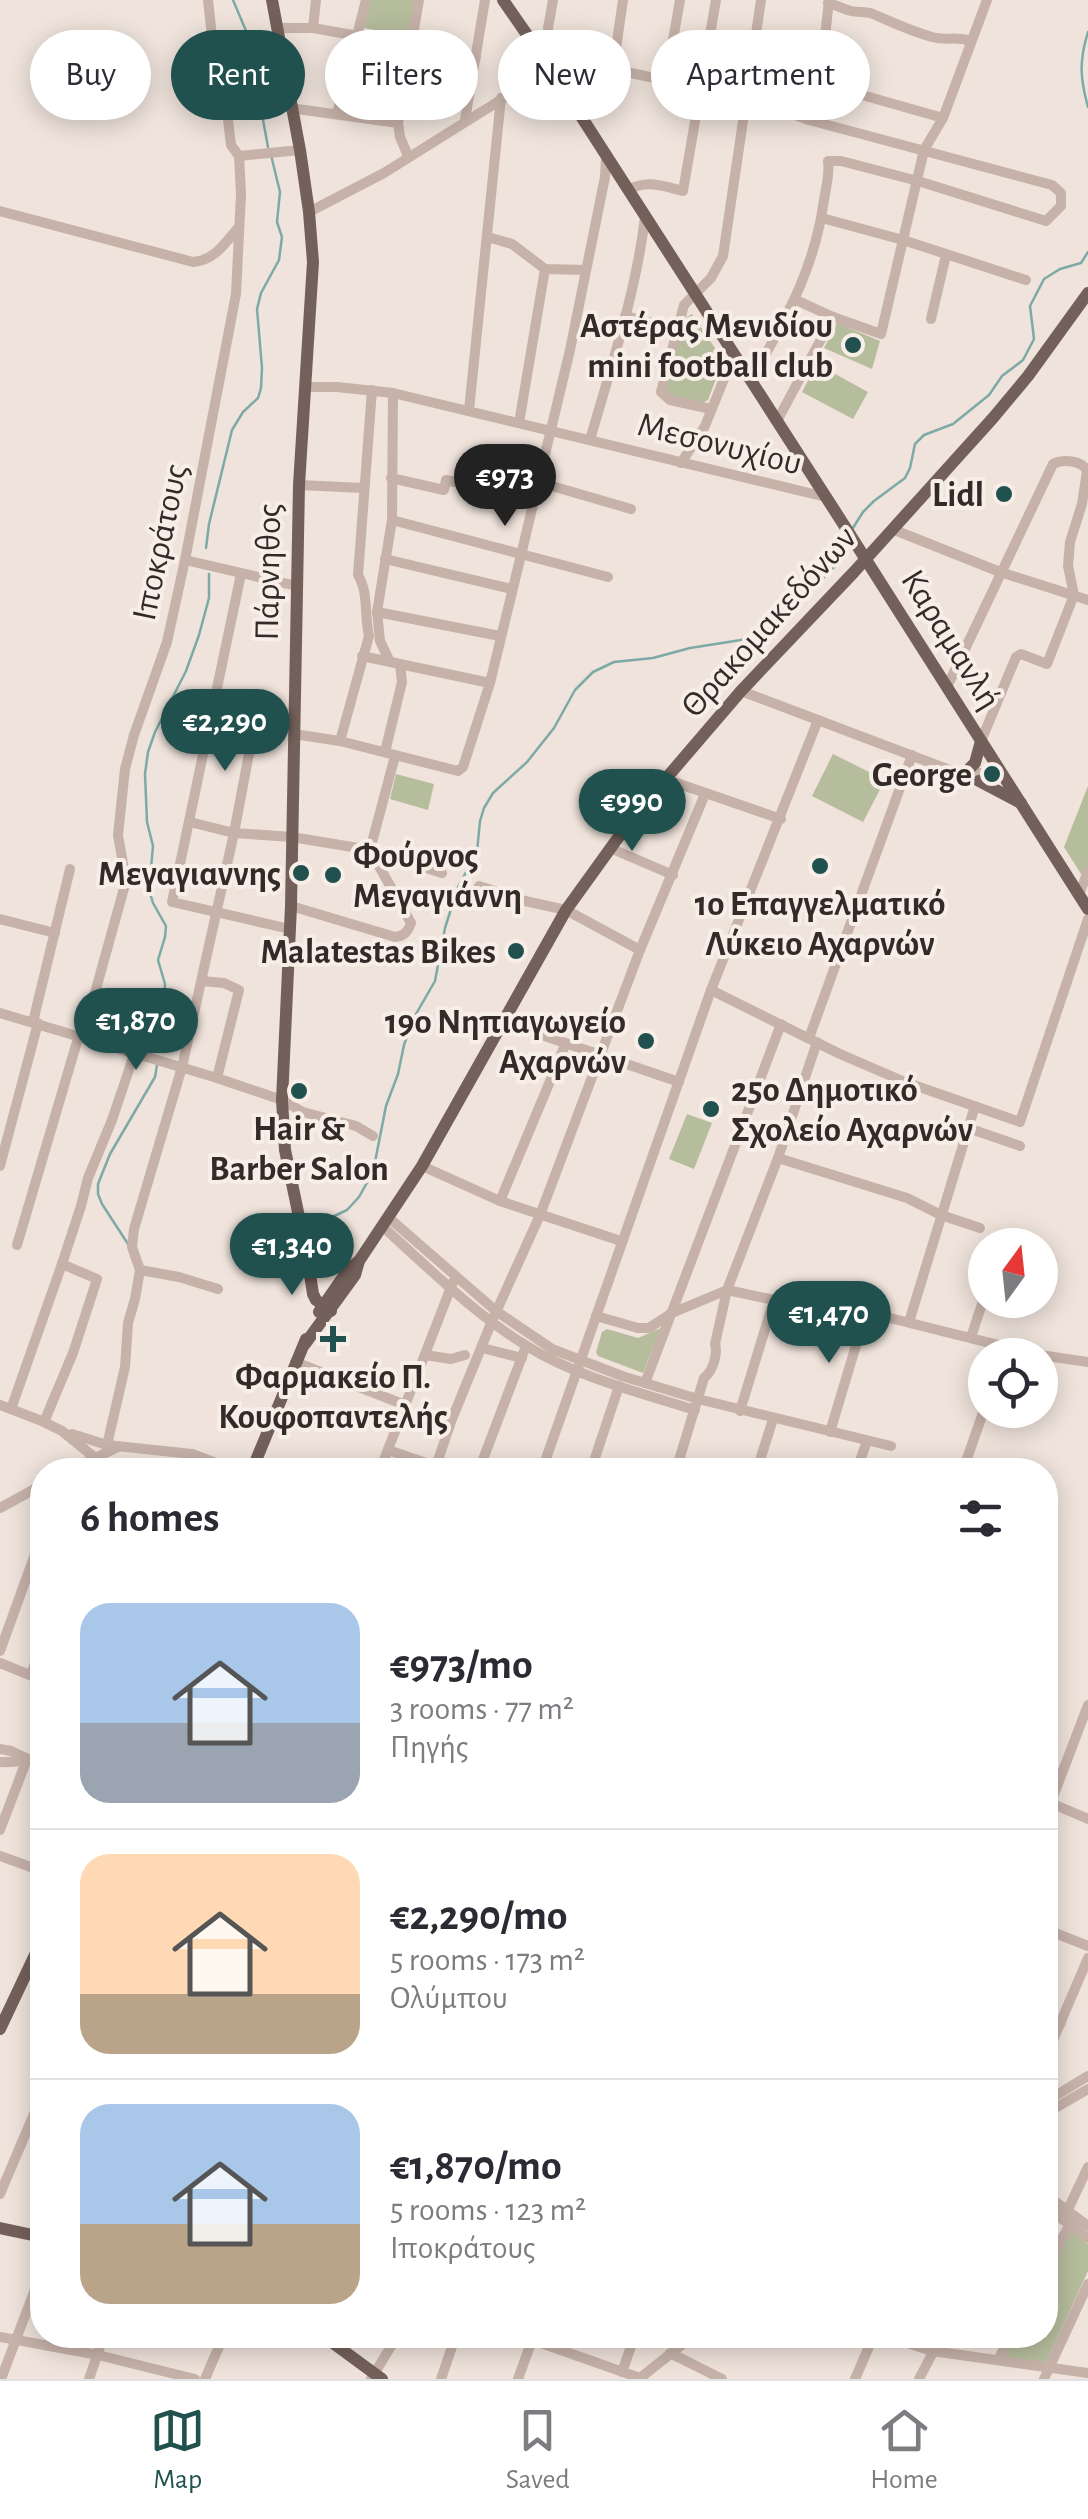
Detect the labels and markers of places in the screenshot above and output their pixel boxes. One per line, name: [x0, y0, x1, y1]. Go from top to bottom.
place label: Αστέρας Μενιδίου mini football club: [580, 309, 833, 384]
marker: Αστέρας Μενιδίου mini football club: [842, 334, 864, 356]
pin: €973: [446, 444, 564, 529]
place label: Lidl: [932, 478, 984, 513]
marker: Lidl: [993, 483, 1015, 505]
pin: €2,290: [144, 689, 306, 774]
place label: George: [872, 758, 972, 793]
marker: George: [981, 763, 1003, 785]
pin: €990: [573, 769, 691, 854]
place label: Φούρνος Μεγαγιάννη: [353, 839, 522, 914]
marker: 1ο Επαγγελματικό Λύκειο Αχαρνών: [809, 855, 831, 877]
place label: Μεγαγιαννης: [98, 857, 281, 892]
marker: Μεγαγιαννης: [290, 862, 312, 884]
marker: Φούρνος Μεγαγιάννη: [322, 864, 344, 886]
place label: 1ο Επαγγελματικό Λύκειο Αχαρνών: [695, 887, 945, 962]
place label: Malatestas Bikes: [261, 935, 496, 970]
marker: Malatestas Bikes: [505, 940, 527, 962]
pin: €1,870: [55, 988, 217, 1073]
place label: 19ο Νηπιαγωγείο Αχαρνών: [385, 1005, 626, 1080]
marker: 19ο Νηπιαγωγείο Αχαρνών: [635, 1030, 657, 1052]
place label: 25ο Δημοτικό Σχολείο Αχαρνών: [731, 1073, 973, 1148]
marker: Hair & Barber Salon: [288, 1080, 310, 1102]
marker: 25ο Δημοτικό Σχολείο Αχαρνών: [700, 1098, 722, 1120]
place label: Hair & Barber Salon: [209, 1112, 389, 1187]
pin: €1,340: [211, 1213, 373, 1298]
pin: €1,470: [748, 1281, 910, 1366]
marker: Φαρμακείο Π. Κουφοπαντελής: [322, 1328, 344, 1350]
place label: Φαρμακείο Π. Κουφοπαντελής: [218, 1360, 448, 1435]

